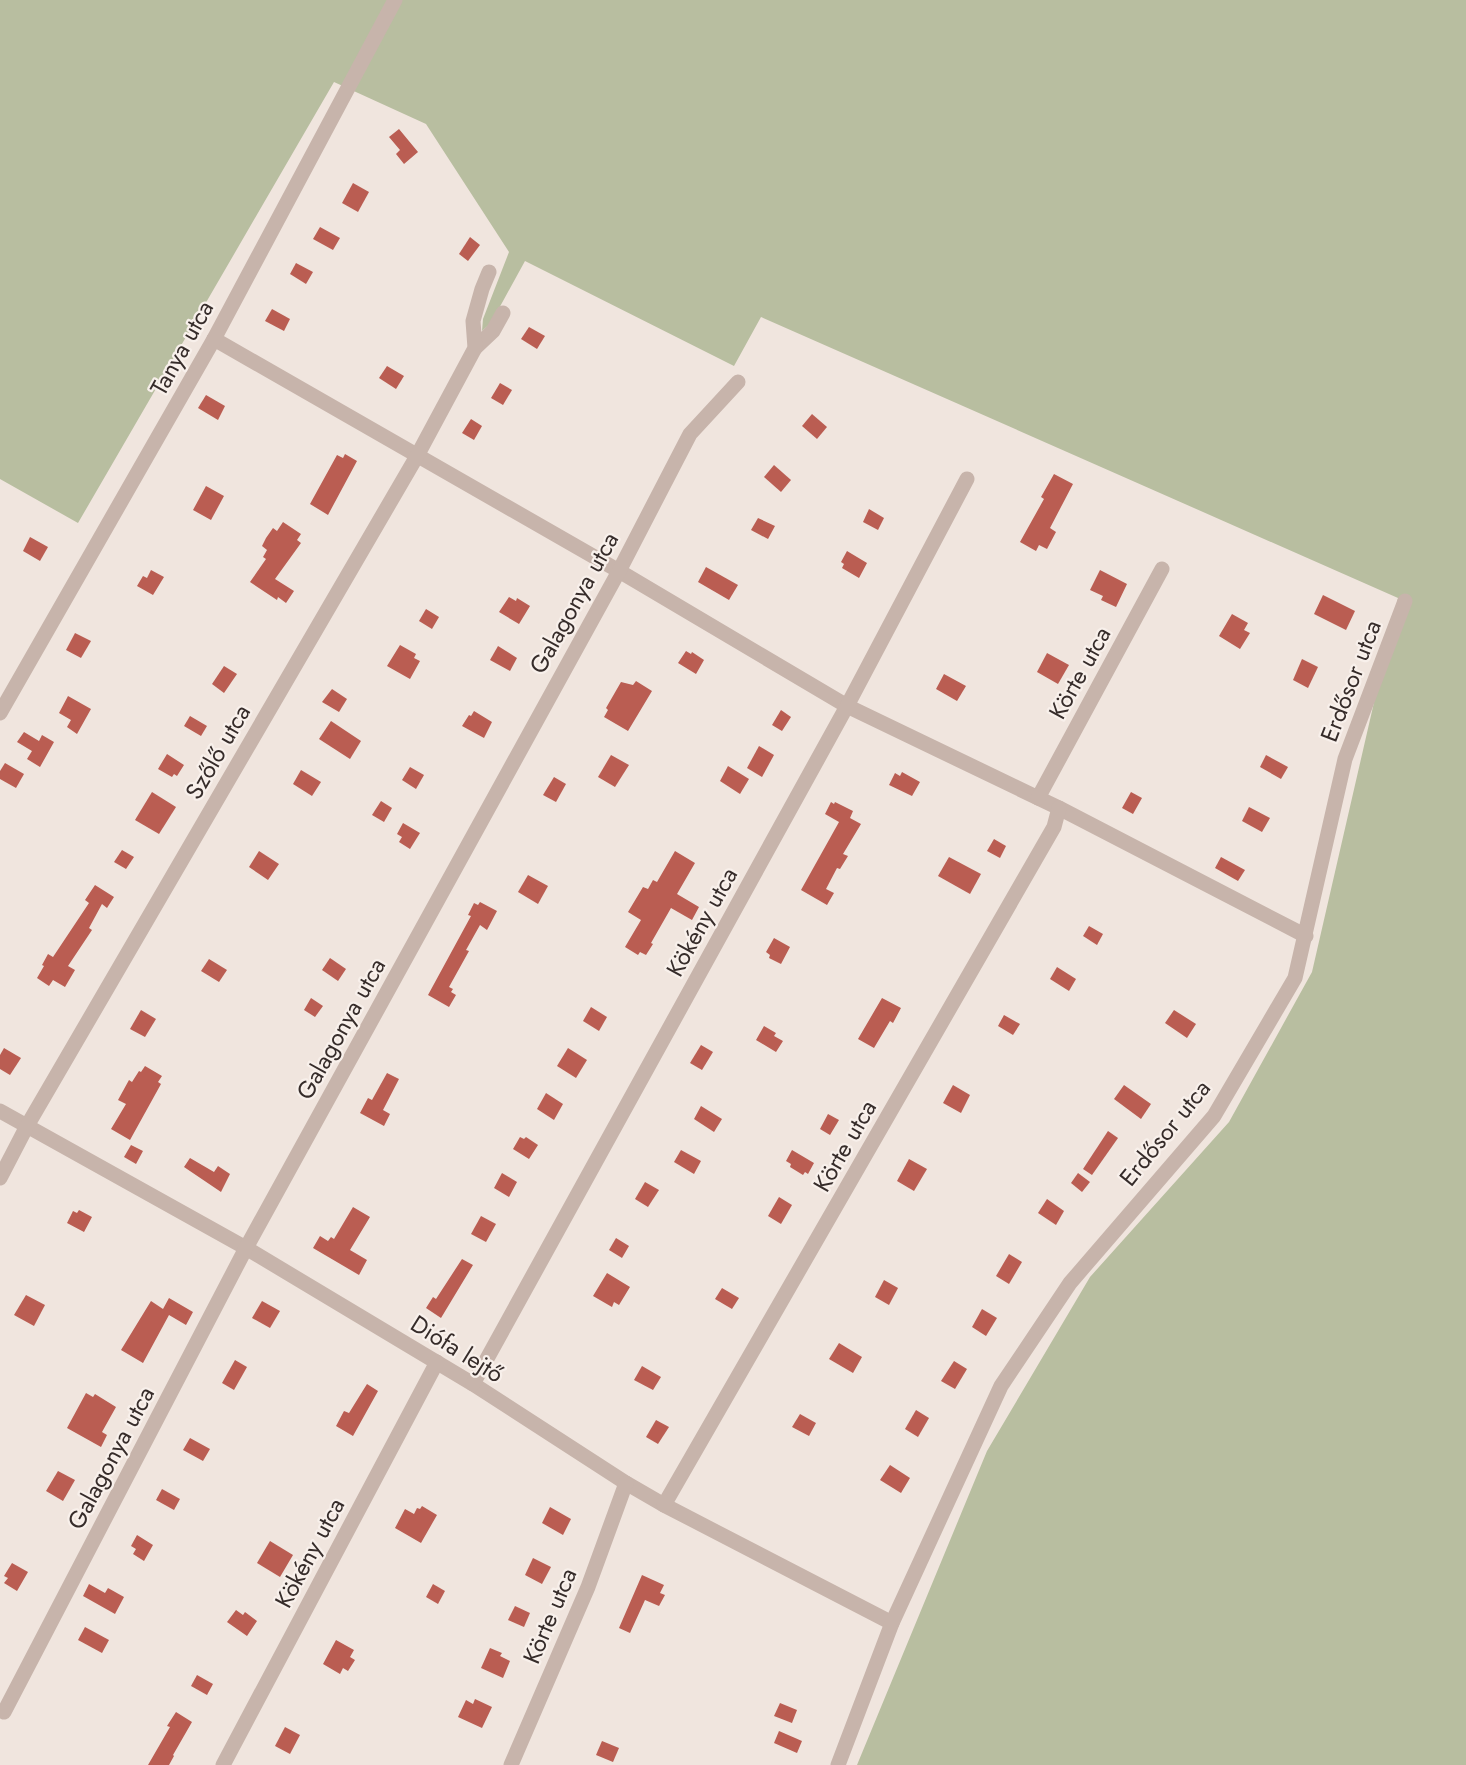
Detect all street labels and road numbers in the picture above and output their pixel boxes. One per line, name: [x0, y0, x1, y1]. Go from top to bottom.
street label: Tanya utca: [141, 294, 222, 401]
street label: Galagonya utca: [520, 526, 627, 680]
street label: Erdősor utca: [1311, 615, 1390, 747]
street label: Körte utca: [1040, 620, 1119, 725]
street label: Szőlő utca: [176, 698, 259, 806]
street label: Kökény utca: [657, 861, 746, 983]
street label: Galagonya utca: [287, 952, 394, 1106]
street label: Erdősor utca: [1111, 1072, 1218, 1193]
street label: Körte utca: [804, 1093, 885, 1198]
street label: Diófa lejtő: [404, 1306, 511, 1391]
street label: Galagonya utca: [58, 1380, 163, 1535]
street label: Kökény utca: [266, 1492, 353, 1614]
street label: Körte utca: [514, 1563, 585, 1669]

